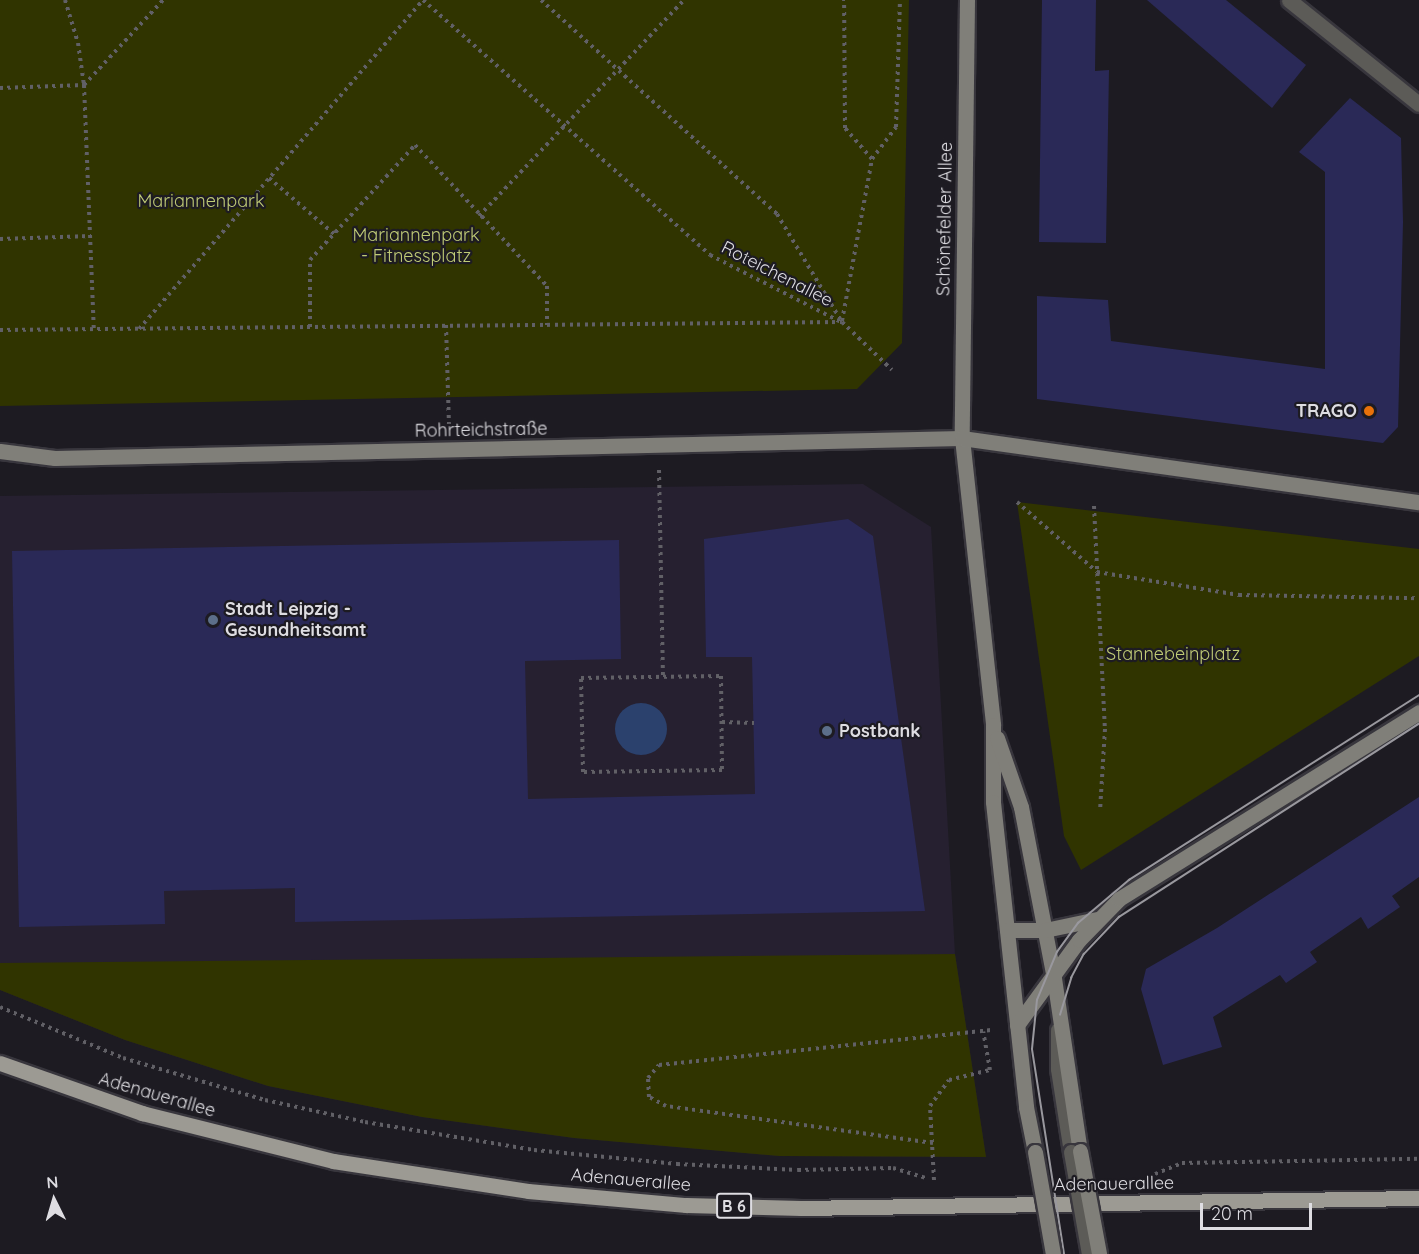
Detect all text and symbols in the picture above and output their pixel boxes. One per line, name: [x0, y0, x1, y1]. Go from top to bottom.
street label: Schönefelder Allee: [933, 142, 957, 296]
park label: Mariannenpark: [137, 190, 265, 212]
park label: Mariannenpark - Fitnessplatz: [352, 225, 480, 268]
street label: Roteichenallee: [718, 237, 836, 311]
place label: TRAGO: [1296, 400, 1357, 422]
marker: TRAGO: [1362, 404, 1376, 418]
street label: Rohrteichstraße: [414, 418, 548, 442]
place label: Stadt Leipzig - Gesundheitsamt: [225, 599, 367, 642]
marker: Stadt Leipzig - Gesundheitsamt: [206, 613, 220, 627]
park label: Stannebeinplatz: [1106, 643, 1240, 665]
place label: Postbank: [839, 720, 921, 742]
marker: Postbank: [820, 724, 834, 738]
street label: Adenauerallee: [96, 1068, 218, 1122]
street label: Adenauerallee: [570, 1164, 692, 1196]
north arrow: [24, 1170, 84, 1230]
text: N: [46, 1172, 59, 1193]
street label: Adenauerallee: [1054, 1172, 1174, 1196]
scale bar: [1203, 1191, 1316, 1229]
road number: B 6: [716, 1193, 752, 1219]
text: 20 m: [1211, 1202, 1253, 1225]

